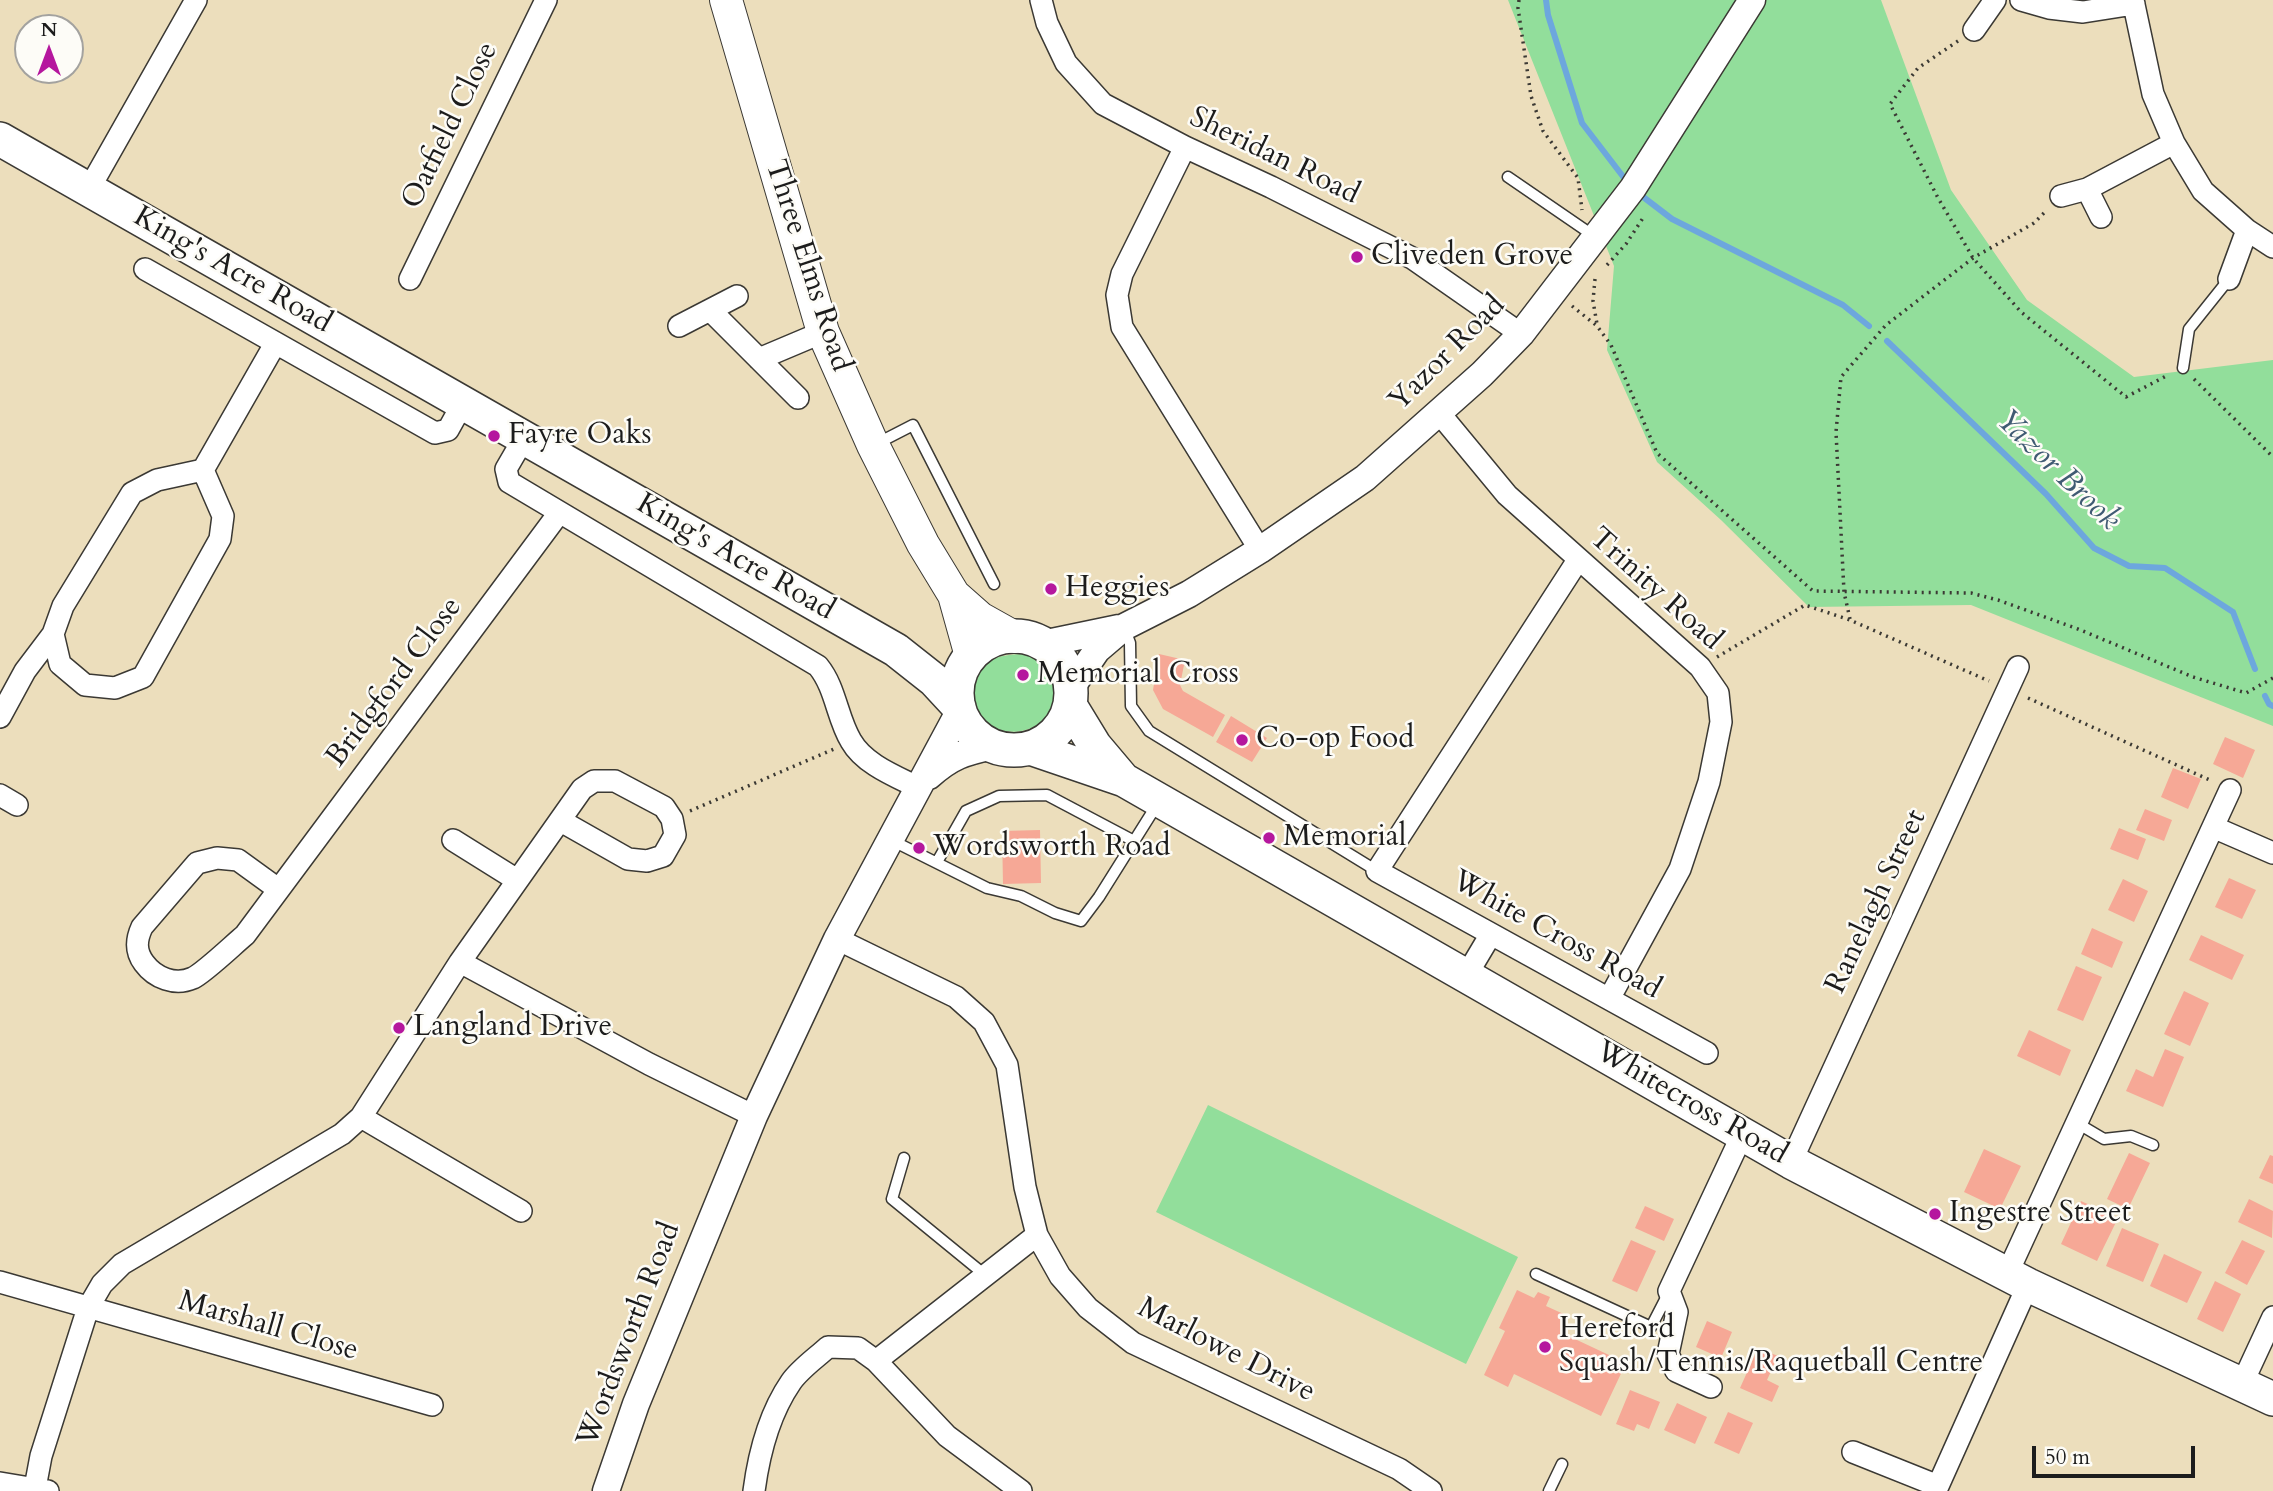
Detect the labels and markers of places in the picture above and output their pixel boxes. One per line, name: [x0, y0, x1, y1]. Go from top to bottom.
place label: Cliveden Grove: [1371, 239, 1573, 275]
marker: Cliveden Grove: [1349, 249, 1365, 265]
place label: Fayre Oaks: [508, 418, 652, 454]
marker: Fayre Oaks: [486, 428, 502, 444]
place label: Heggies: [1065, 571, 1169, 607]
marker: Heggies: [1043, 581, 1059, 597]
place label: Memorial Cross: [1037, 657, 1239, 693]
marker: Memorial Cross: [1015, 667, 1031, 683]
place label: Co-op Food: [1256, 722, 1414, 758]
marker: Co-op Food: [1234, 732, 1250, 748]
place label: Memorial: [1283, 820, 1406, 856]
place label: Wordsworth Road: [933, 830, 1170, 866]
marker: Memorial: [1261, 830, 1277, 846]
marker: Wordsworth Road: [911, 840, 927, 856]
place label: Langland Drive: [413, 1010, 612, 1046]
marker: Langland Drive: [391, 1020, 407, 1036]
place label: Ingestre Street: [1949, 1196, 2131, 1232]
marker: Ingestre Street: [1927, 1206, 1943, 1222]
place label: Hereford Squash/Tennis/Raquetball Centre: [1559, 1312, 1983, 1382]
marker: Hereford Squash/Tennis/Raquetball Centre: [1537, 1339, 1553, 1355]

